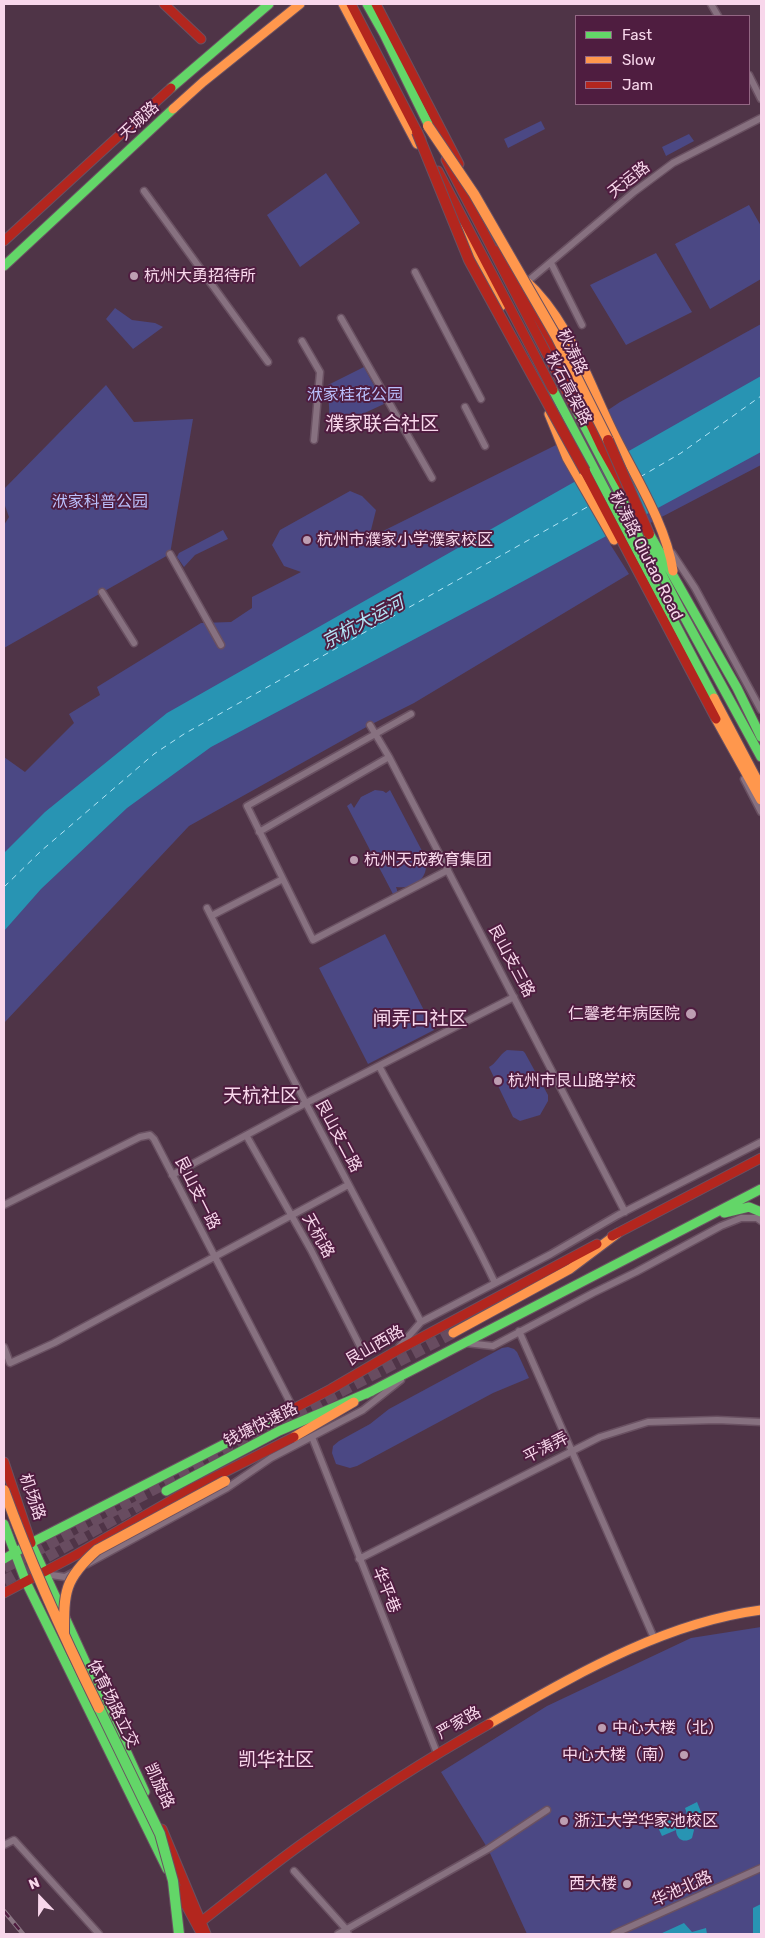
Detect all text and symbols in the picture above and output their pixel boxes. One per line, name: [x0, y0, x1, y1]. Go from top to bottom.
legend: [575, 15, 750, 105]
text: Fast: [622, 26, 652, 44]
text: Slow: [622, 51, 655, 69]
text: Jam: [622, 76, 653, 94]
street label: 天城路: [115, 98, 163, 144]
street label: 天运路: [604, 158, 654, 202]
place label: 杭州大勇招待所: [144, 266, 256, 286]
marker: 杭州大勇招待所: [128, 270, 140, 282]
street label: 秋涛路: [553, 326, 591, 378]
street label: 秋石高架路: [541, 349, 595, 429]
park label: 洑家桂花公园: [307, 385, 403, 405]
district label: 濮家联合社区: [325, 414, 439, 436]
street label: 秋涛路 Qiutao Road: [605, 488, 687, 624]
park label: 洑家科普公园: [52, 492, 148, 512]
place label: 杭州市濮家小学濮家校区: [317, 530, 493, 550]
marker: 杭州市濮家小学濮家校区: [301, 534, 313, 546]
water label: 京杭大运河: [318, 592, 408, 654]
place label: 杭州天成教育集团: [364, 850, 492, 870]
marker: 杭州天成教育集团: [348, 854, 360, 866]
street label: 艮山支三路: [484, 921, 538, 1001]
place label: 仁馨老年病医院: [568, 1004, 680, 1024]
marker: 仁馨老年病医院: [684, 1007, 698, 1021]
district label: 闸弄口社区: [373, 1009, 467, 1031]
place label: 杭州市艮山路学校: [508, 1071, 636, 1091]
marker: 杭州市艮山路学校: [492, 1075, 504, 1087]
district label: 天杭社区: [223, 1086, 299, 1108]
street label: 艮山支二路: [311, 1096, 365, 1176]
street label: 艮山支一路: [170, 1153, 224, 1233]
street label: 天杭路: [298, 1210, 338, 1262]
street label: 艮山西路: [342, 1322, 408, 1370]
street label: 钱塘快速路: [221, 1399, 301, 1451]
street label: 平涛弄: [520, 1429, 572, 1467]
street label: 机场路: [15, 1471, 49, 1523]
street label: 华平巷: [368, 1564, 404, 1616]
street label: 体育场路立交: [83, 1657, 143, 1751]
street label: 严家路: [433, 1703, 485, 1743]
place label: 中心大楼（北）: [612, 1718, 724, 1738]
marker: 中心大楼（北）: [596, 1722, 608, 1734]
place label: 中心大楼（南）: [562, 1745, 674, 1765]
marker: 中心大楼（南）: [678, 1749, 690, 1761]
district label: 凯华社区: [238, 1750, 314, 1772]
street label: 凯旋路: [140, 1760, 178, 1812]
place label: 浙江大学华家池校区: [574, 1811, 718, 1831]
marker: 浙江大学华家池校区: [558, 1815, 570, 1827]
street label: 华池北路: [649, 1867, 715, 1911]
north arrow: [15, 1873, 65, 1923]
text: N: [26, 1874, 42, 1893]
place label: 西大楼: [569, 1874, 617, 1894]
marker: 西大楼: [621, 1878, 633, 1890]

